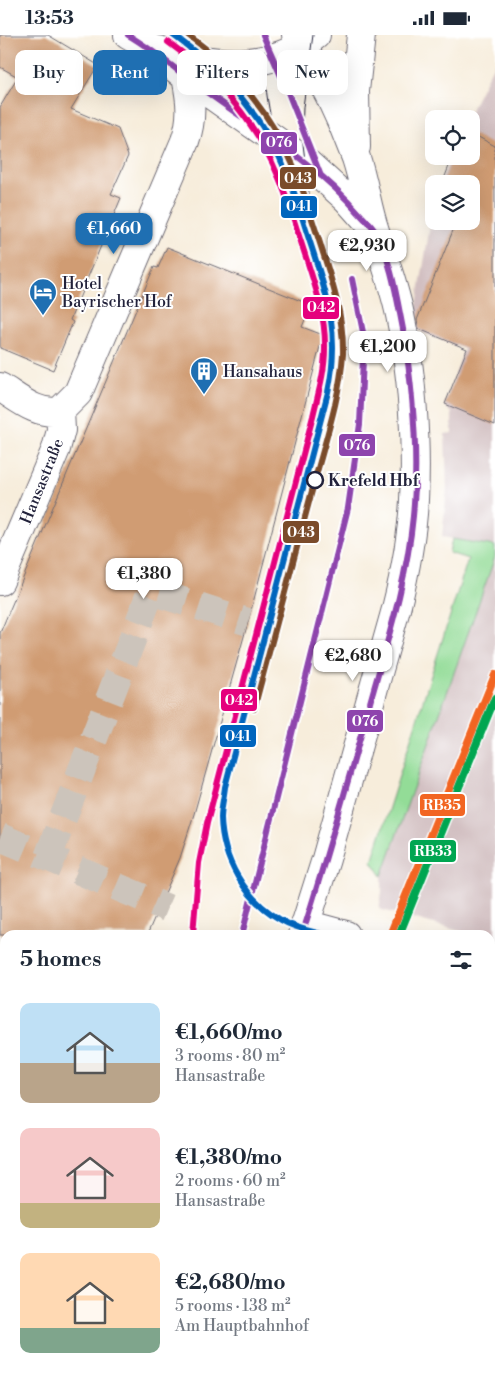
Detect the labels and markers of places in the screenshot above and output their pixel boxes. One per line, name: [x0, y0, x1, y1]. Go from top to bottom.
pin: €1,660: [73, 213, 155, 255]
pin: €2,930: [326, 229, 408, 272]
place label: Hotel Bayrischer Hof: [61, 274, 173, 312]
hotel icon: Hotel Bayrischer Hof: [28, 277, 58, 316]
pin: €1,200: [347, 331, 429, 373]
building icon: Hansahaus: [189, 356, 219, 395]
place label: Hansahaus: [223, 362, 302, 382]
marker: Krefeld Hbf: [306, 471, 324, 489]
place label: Krefeld Hbf: [328, 471, 421, 491]
pin: €1,380: [103, 557, 185, 600]
pin: €2,680: [312, 639, 394, 682]

